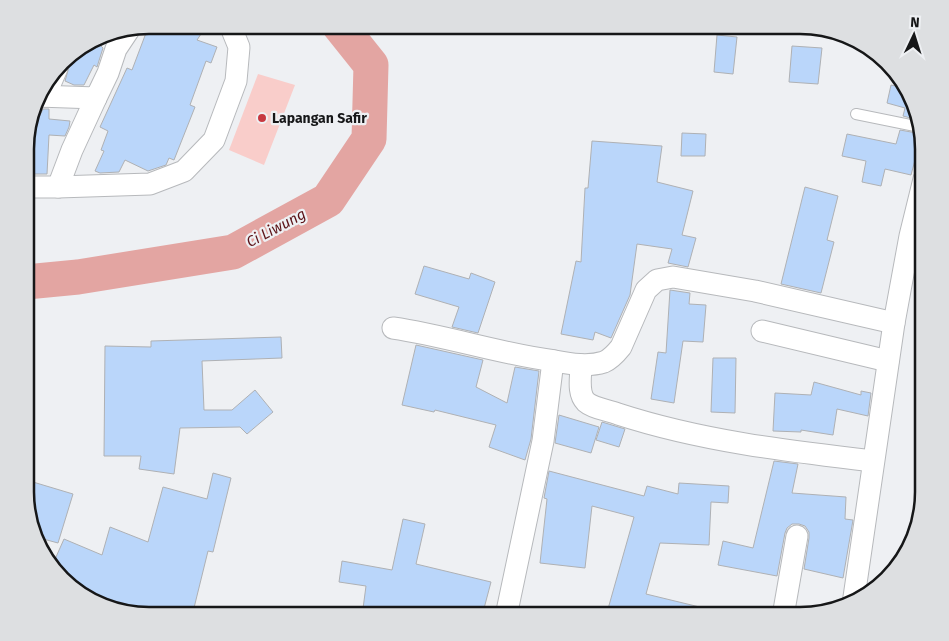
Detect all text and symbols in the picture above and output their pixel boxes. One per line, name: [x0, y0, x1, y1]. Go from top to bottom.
north arrow: [889, 10, 939, 60]
text: N: [910, 14, 920, 31]
place label: Lapangan Safir: [272, 110, 367, 127]
marker: Lapangan Safir: [256, 112, 268, 124]
water label: Ci Liwung: [243, 205, 309, 251]

